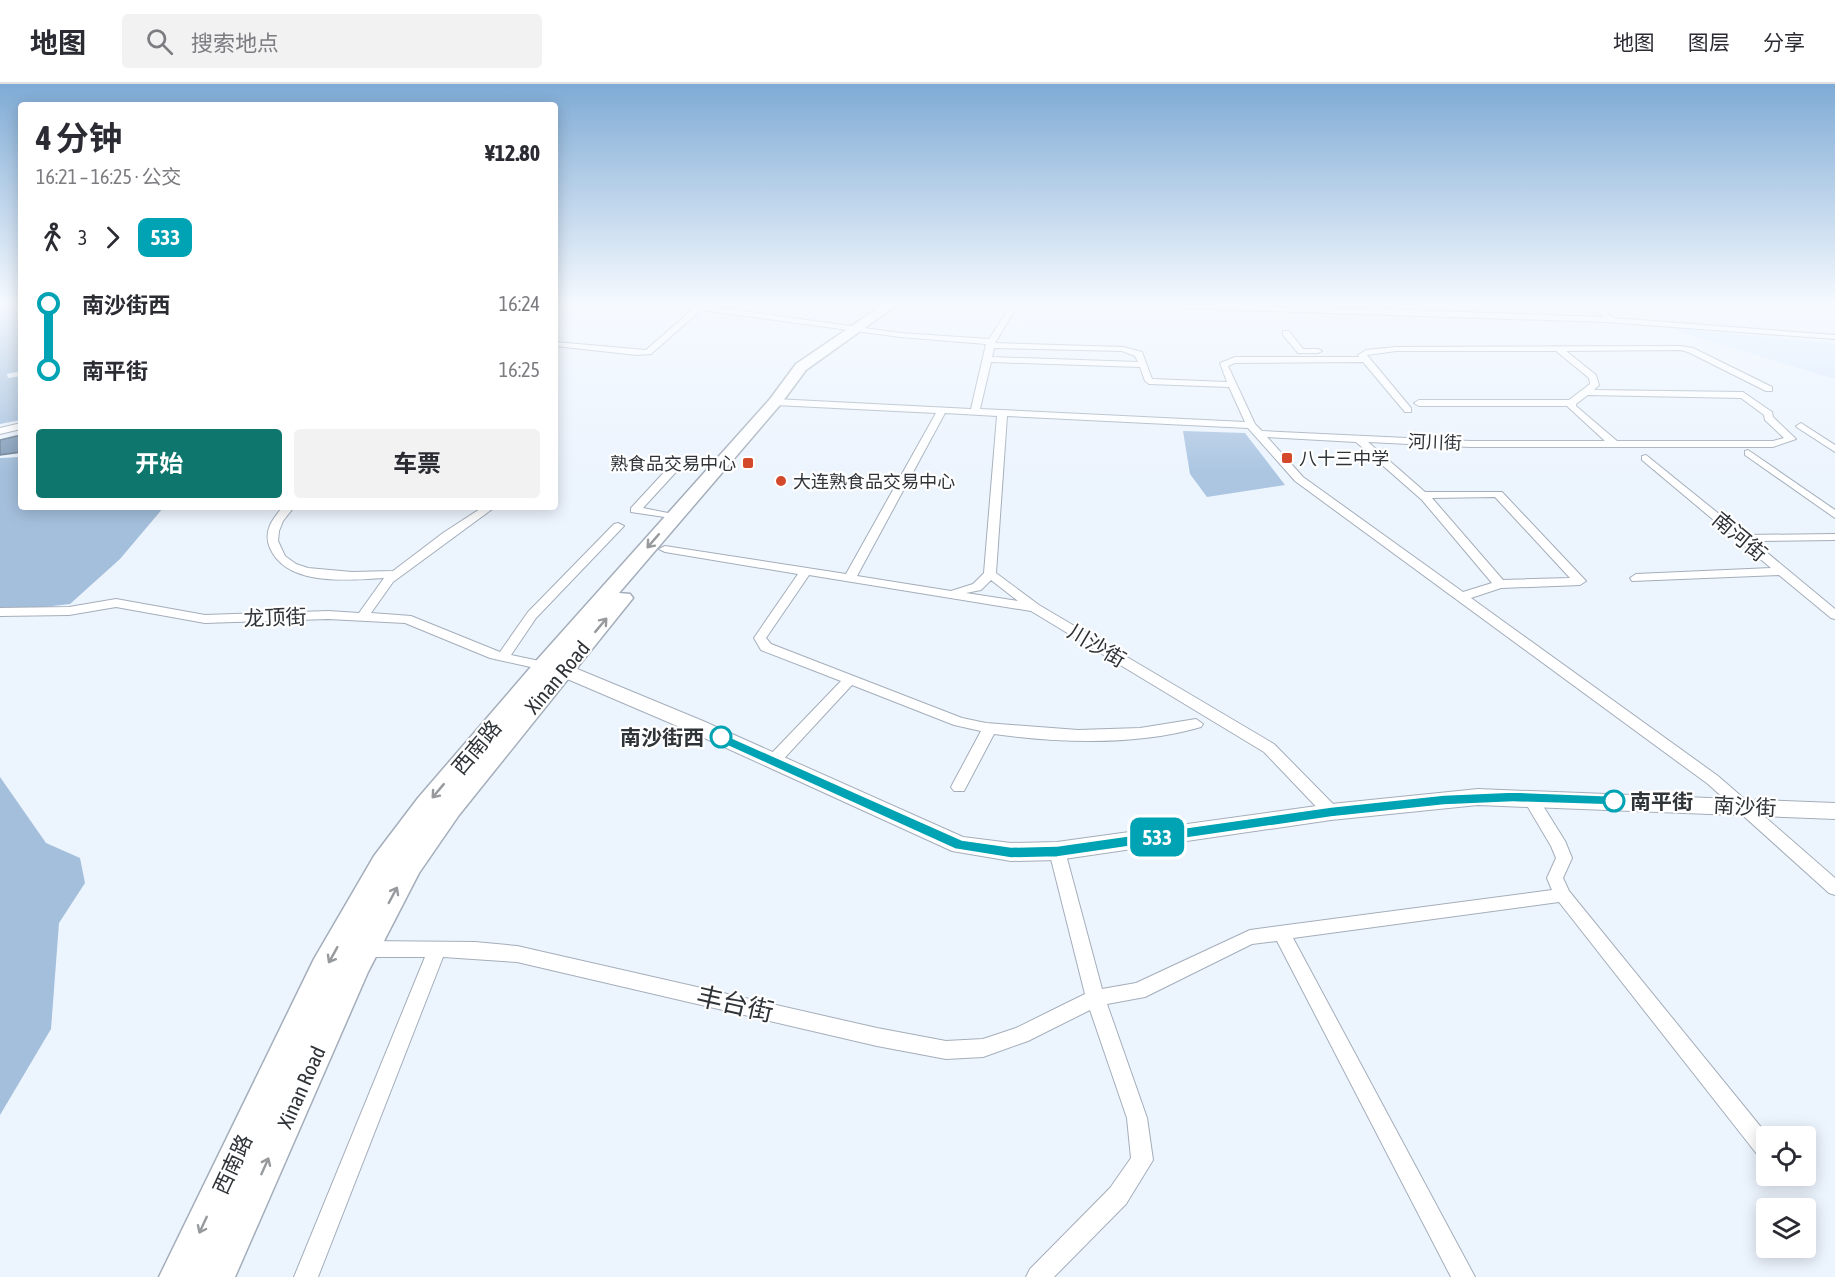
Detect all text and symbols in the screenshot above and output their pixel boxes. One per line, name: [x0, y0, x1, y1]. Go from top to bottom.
search box: [122, 14, 542, 68]
icon: search: [143, 25, 176, 58]
text: 地图: [30, 27, 86, 59]
text: 搜索地点: [191, 30, 279, 56]
text: 地图: [1613, 30, 1655, 54]
text: 图层: [1688, 30, 1730, 54]
text: 分享: [1763, 30, 1805, 54]
text: 4 分钟: [36, 119, 122, 157]
text: ¥12.80: [485, 140, 540, 166]
text: 16:21 – 16:25 · 公交: [36, 165, 182, 188]
icon: walk: [36, 221, 69, 254]
icon: forward: [96, 221, 129, 254]
text: 533: [150, 225, 180, 249]
text: 3: [78, 226, 87, 249]
text: 南沙街西: [82, 292, 170, 318]
text: 16:24: [499, 292, 540, 315]
text: 南平街: [82, 358, 148, 384]
text: 16:25: [499, 358, 540, 381]
button: 开始: [36, 429, 282, 498]
button: 车票: [294, 429, 540, 498]
street label: 河川街: [1408, 431, 1462, 453]
place label: 八十三中学: [1299, 448, 1389, 469]
marker: 八十三中学: [1280, 451, 1294, 465]
place label: 熟食品交易中心: [610, 453, 736, 474]
marker: 熟食品交易中心: [741, 456, 755, 470]
place label: 大连熟食品交易中心: [793, 471, 955, 492]
marker: 大连熟食品交易中心: [774, 474, 788, 488]
street label: 南河街: [1708, 507, 1772, 565]
one-way arrow: [646, 533, 660, 548]
street label: 龙顶街: [243, 604, 307, 630]
one-way arrow: [594, 617, 607, 633]
street label: 川沙街: [1064, 618, 1130, 672]
street label: Xinan Road: [520, 636, 594, 718]
street label: 西南路: [447, 715, 505, 779]
place label: 南沙街西: [620, 725, 704, 749]
marker: 南沙街西: [710, 726, 732, 748]
one-way arrow: [432, 783, 445, 799]
place label: 南平街: [1630, 789, 1693, 813]
marker: 南平街: [1603, 790, 1625, 812]
street label: 南沙街: [1713, 792, 1777, 820]
line badge: 533: [1122, 818, 1192, 856]
text: 533: [1142, 825, 1172, 849]
one-way arrow: [387, 887, 399, 904]
one-way arrow: [327, 946, 339, 963]
street label: 丰台街: [694, 981, 776, 1027]
street label: Xinan Road: [272, 1042, 330, 1132]
map controls: [1756, 1126, 1816, 1258]
button: locate: [1756, 1126, 1816, 1186]
street label: 西南路: [208, 1130, 256, 1198]
one-way arrow: [260, 1158, 272, 1176]
button: layers: [1756, 1198, 1816, 1258]
one-way arrow: [196, 1216, 208, 1234]

